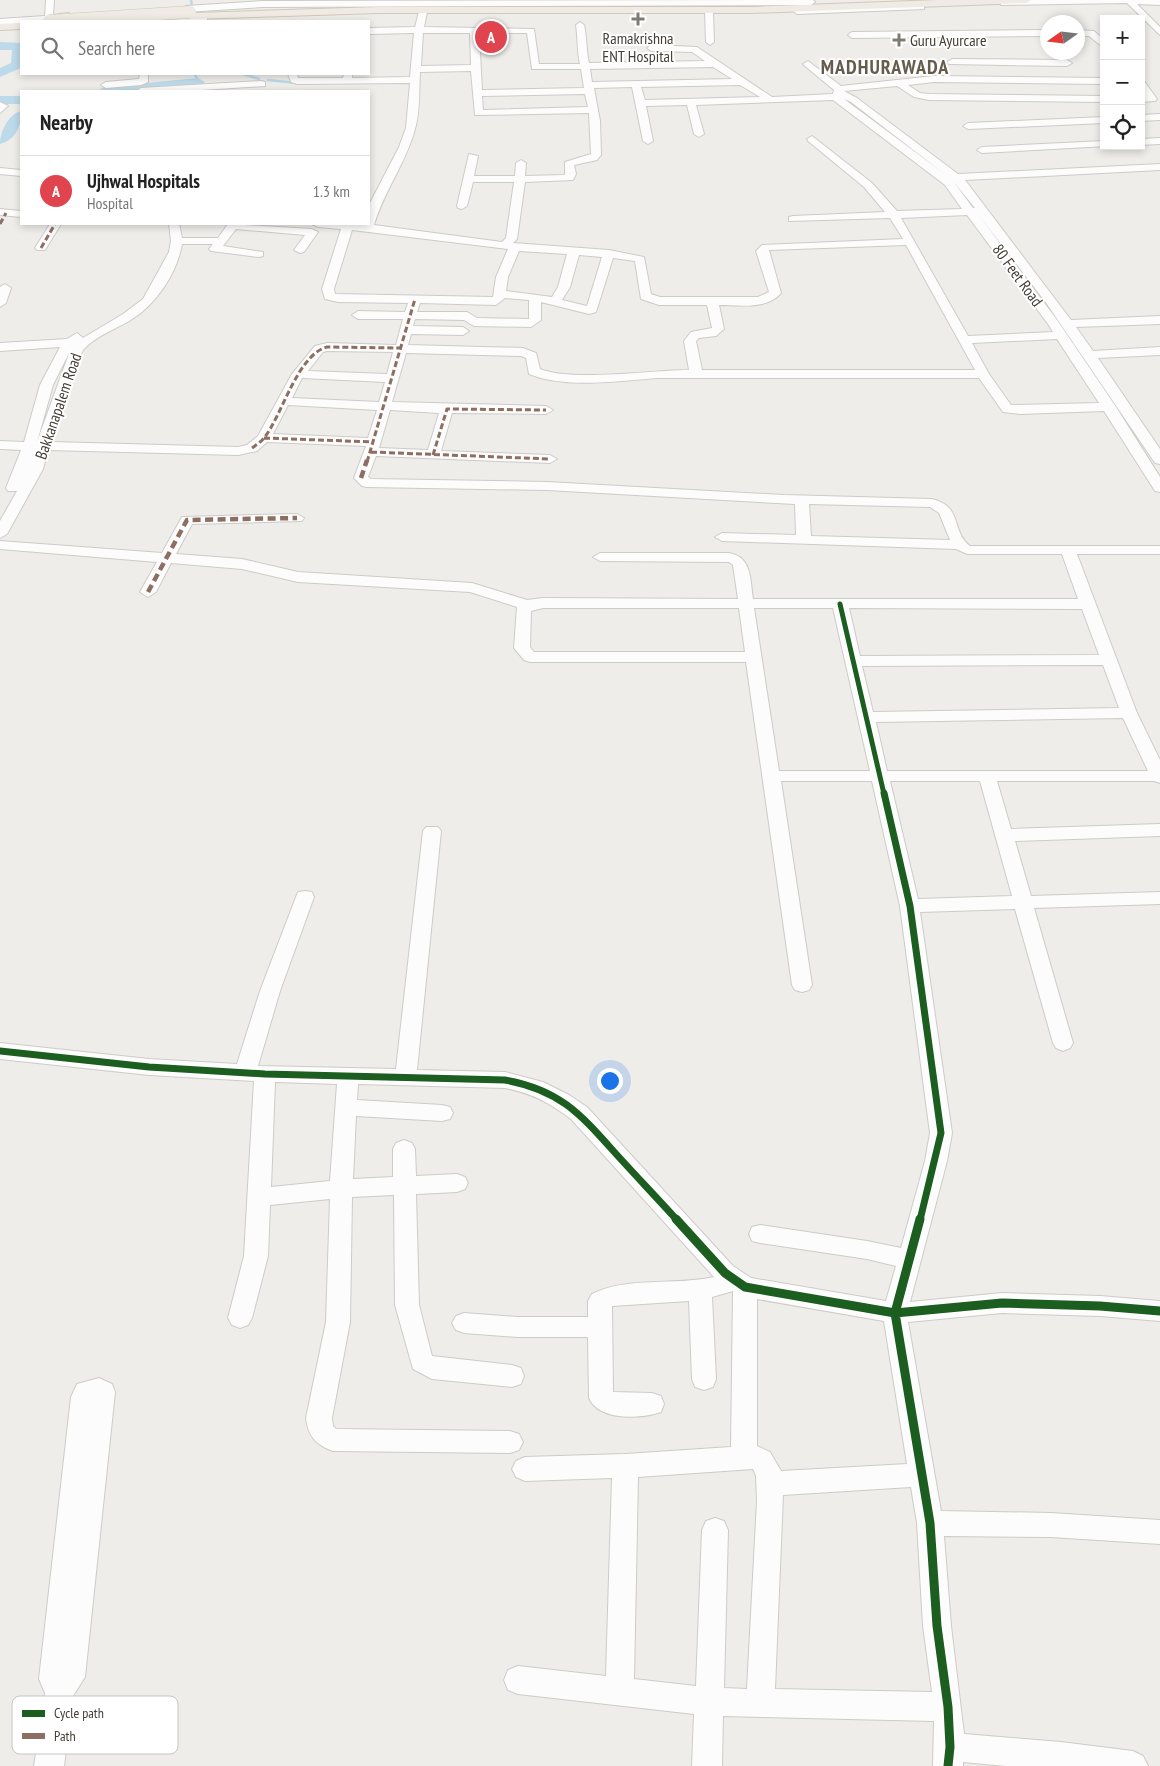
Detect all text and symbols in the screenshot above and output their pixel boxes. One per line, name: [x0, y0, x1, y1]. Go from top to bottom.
marker: Ramakrishna ENT Hospital: [631, 12, 645, 26]
north arrow: [1040, 15, 1085, 60]
map controls: [1100, 15, 1145, 150]
button: +: [1100, 15, 1145, 60]
pin: A: [475, 18, 507, 56]
search box: [20, 20, 370, 75]
place label: Ramakrishna ENT Hospital: [602, 28, 674, 66]
place label: Guru Ayurcare: [910, 30, 987, 50]
marker: Guru Ayurcare: [892, 33, 906, 47]
icon: search: [38, 34, 66, 62]
text: Search here: [78, 36, 155, 60]
district label: MADHURAWADA: [821, 54, 949, 80]
button: −: [1100, 60, 1145, 105]
button: locate: [1100, 105, 1145, 150]
text: Nearby: [40, 109, 93, 136]
text: Ujhwal Hospitals: [87, 169, 200, 193]
text: A: [52, 181, 60, 201]
text: 1.3 km: [313, 181, 350, 201]
text: Hospital: [87, 193, 133, 213]
street label: 80 Feet Road: [989, 240, 1047, 310]
street label: Bakkanapalem Road: [30, 350, 86, 462]
your location: [597, 1068, 623, 1094]
legend: [12, 1696, 178, 1754]
text: Cycle path: [54, 1704, 104, 1722]
text: Path: [54, 1727, 76, 1745]

